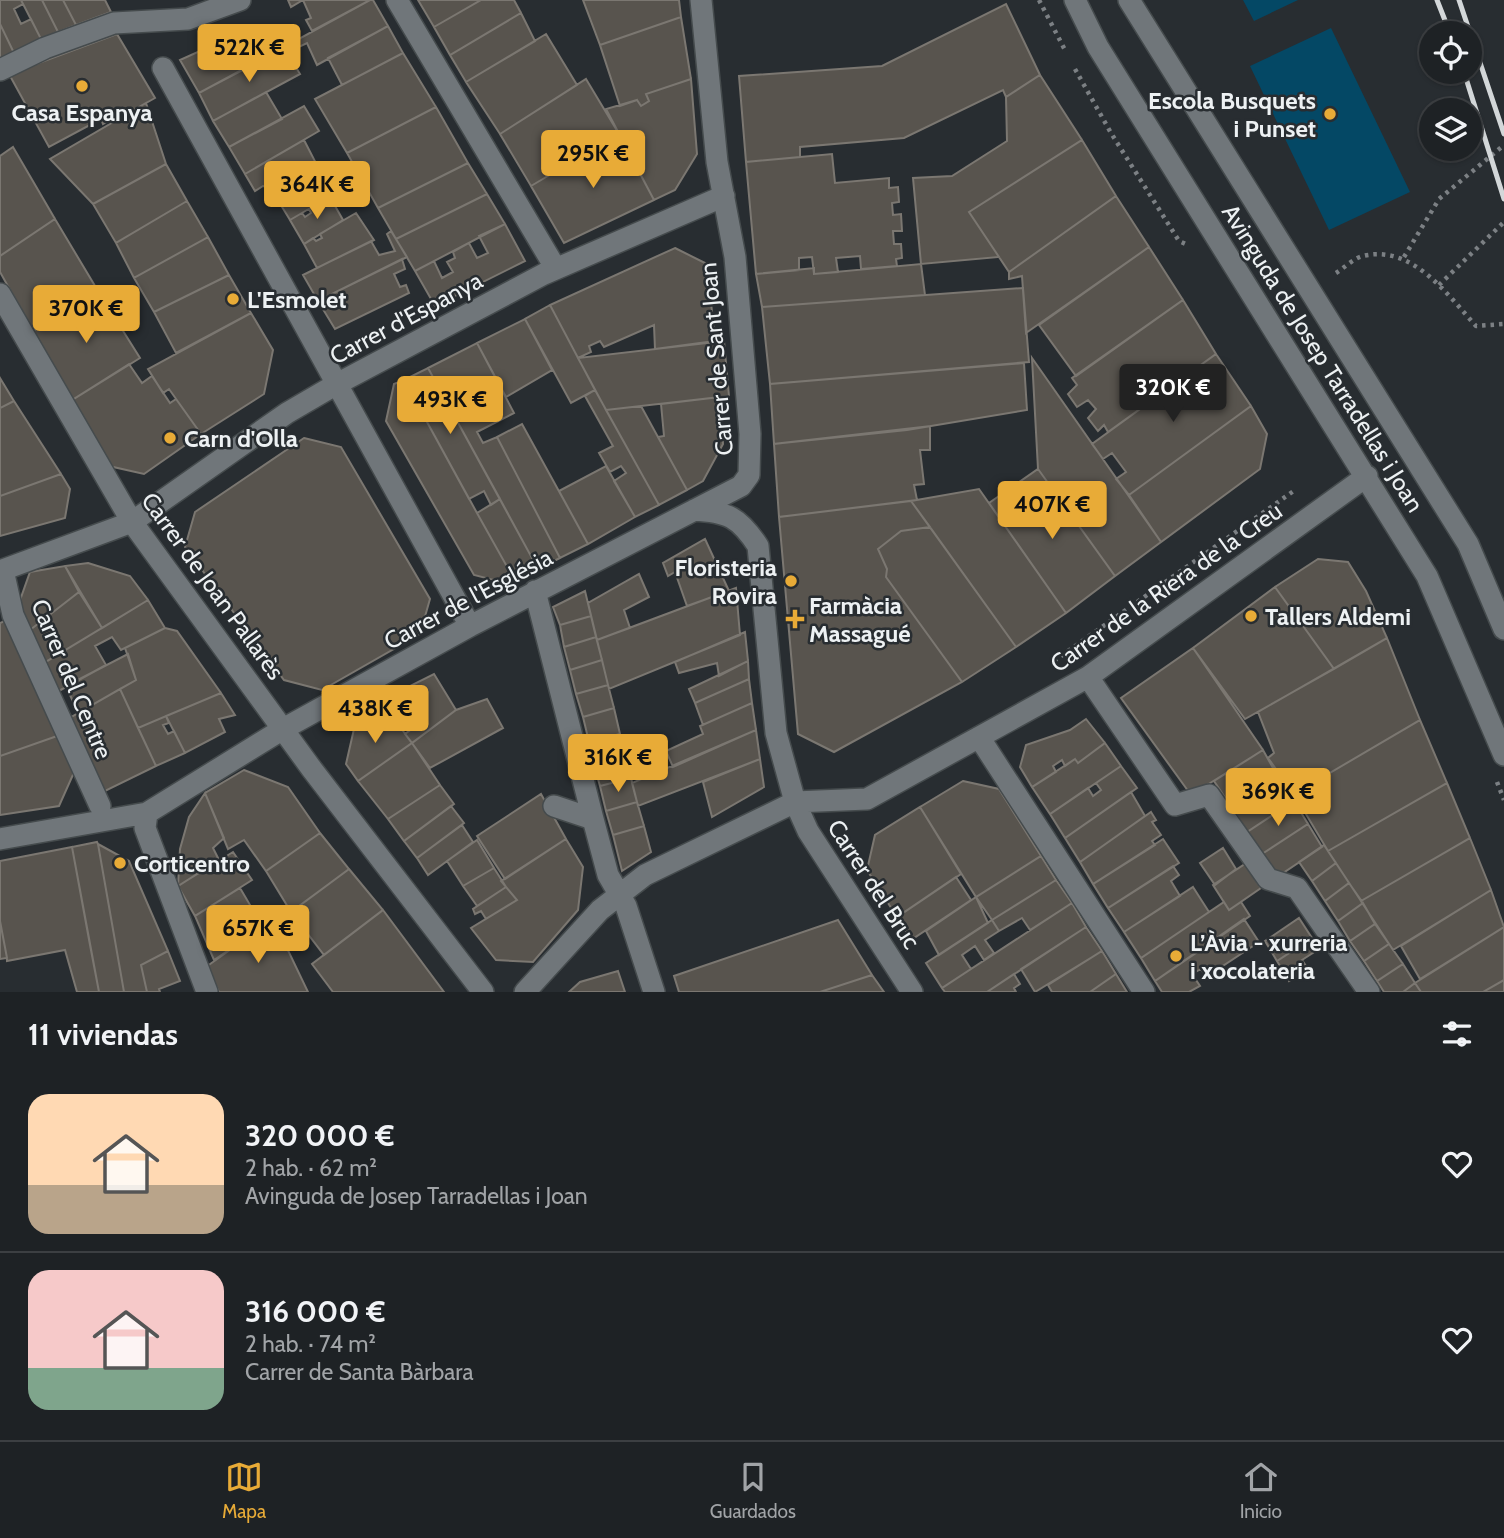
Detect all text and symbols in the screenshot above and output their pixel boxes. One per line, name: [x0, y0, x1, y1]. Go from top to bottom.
map controls: [1419, 21, 1482, 161]
button: locate: [1419, 21, 1482, 84]
pin: 522K €: [192, 24, 306, 84]
text: 522K €: [213, 33, 285, 61]
marker: Casa Espanya: [74, 78, 90, 94]
place label: Escola Busquets i Punset: [1148, 86, 1316, 143]
place label: Casa Espanya: [11, 98, 153, 127]
button: layers: [1419, 98, 1482, 161]
marker: Escola Busquets i Punset: [1322, 106, 1338, 122]
pin: 295K €: [536, 130, 650, 190]
text: 295K €: [557, 139, 629, 167]
pin: 364K €: [260, 162, 374, 221]
text: 364K €: [280, 170, 354, 198]
street label: Avinguda de Josep Tarradellas i Joan: [1216, 199, 1430, 517]
street label: Carrer de Sant Joan: [693, 261, 739, 457]
street label: Carrer d'Espanya: [325, 265, 488, 370]
place label: L'Esmolet: [247, 285, 347, 314]
pin: 370K €: [29, 286, 143, 345]
marker: L'Esmolet: [225, 291, 241, 307]
text: 370K €: [49, 294, 123, 322]
pin: 320K €: [1116, 364, 1230, 424]
text: 320K €: [1135, 373, 1211, 401]
pin: 493K €: [393, 376, 507, 436]
text: 493K €: [413, 385, 487, 413]
place label: Carn d'Olla: [184, 424, 298, 453]
marker: Carn d'Olla: [162, 430, 178, 446]
pin: 407K €: [995, 482, 1109, 541]
street label: Carrer de Joan Pallarès: [135, 487, 291, 685]
text: 407K €: [1014, 490, 1090, 518]
street label: Carrer de la Riera de la Creu: [1044, 496, 1288, 678]
street label: Carrer de l'Església: [379, 542, 558, 656]
place label: Floristeria Rovira: [675, 553, 777, 610]
marker: Floristeria Rovira: [783, 573, 799, 589]
place label: Farmàcia Massagué: [809, 591, 911, 648]
street label: Carrer del Centre: [25, 595, 119, 763]
place label: Tallers Aldemi: [1265, 602, 1411, 631]
marker: Tallers Aldemi: [1243, 608, 1259, 624]
marker: Farmàcia Massagué: [787, 611, 803, 627]
pin: 438K €: [318, 686, 432, 745]
text: 438K €: [338, 694, 412, 722]
pin: 316K €: [561, 734, 675, 794]
text: 316K €: [584, 743, 652, 771]
pin: 369K €: [1221, 768, 1335, 828]
text: 369K €: [1242, 777, 1314, 805]
street label: Carrer del Bruc: [821, 814, 927, 954]
place label: Corticentro: [134, 849, 250, 878]
marker: Corticentro: [112, 855, 128, 871]
pin: 657K €: [201, 906, 315, 965]
text: 657K €: [222, 914, 294, 942]
place label: L’Àvia - xurreria i xocolateria: [1190, 928, 1348, 985]
marker: L’Àvia - xurreria i xocolateria: [1168, 948, 1184, 964]
icon: filters: [1438, 1015, 1476, 1053]
text: 11 viviendas: [28, 1016, 178, 1053]
text: 320 000 €: [245, 1117, 395, 1154]
icon: home: [84, 1122, 168, 1206]
icon: heart: [1438, 1145, 1476, 1183]
text: 2 hab. · 62 m²: [245, 1154, 377, 1182]
text: Avinguda de Josep Tarradellas i Joan: [245, 1182, 588, 1210]
text: 316 000 €: [245, 1293, 385, 1330]
icon: home: [84, 1298, 168, 1382]
icon: heart: [1438, 1321, 1476, 1359]
text: 2 hab. · 74 m²: [245, 1330, 376, 1358]
text: Carrer de Santa Bàrbara: [245, 1358, 473, 1386]
tab: Mapa: [222, 1458, 266, 1523]
tab: Guardados: [710, 1458, 796, 1523]
tab: Inicio: [1240, 1458, 1282, 1523]

